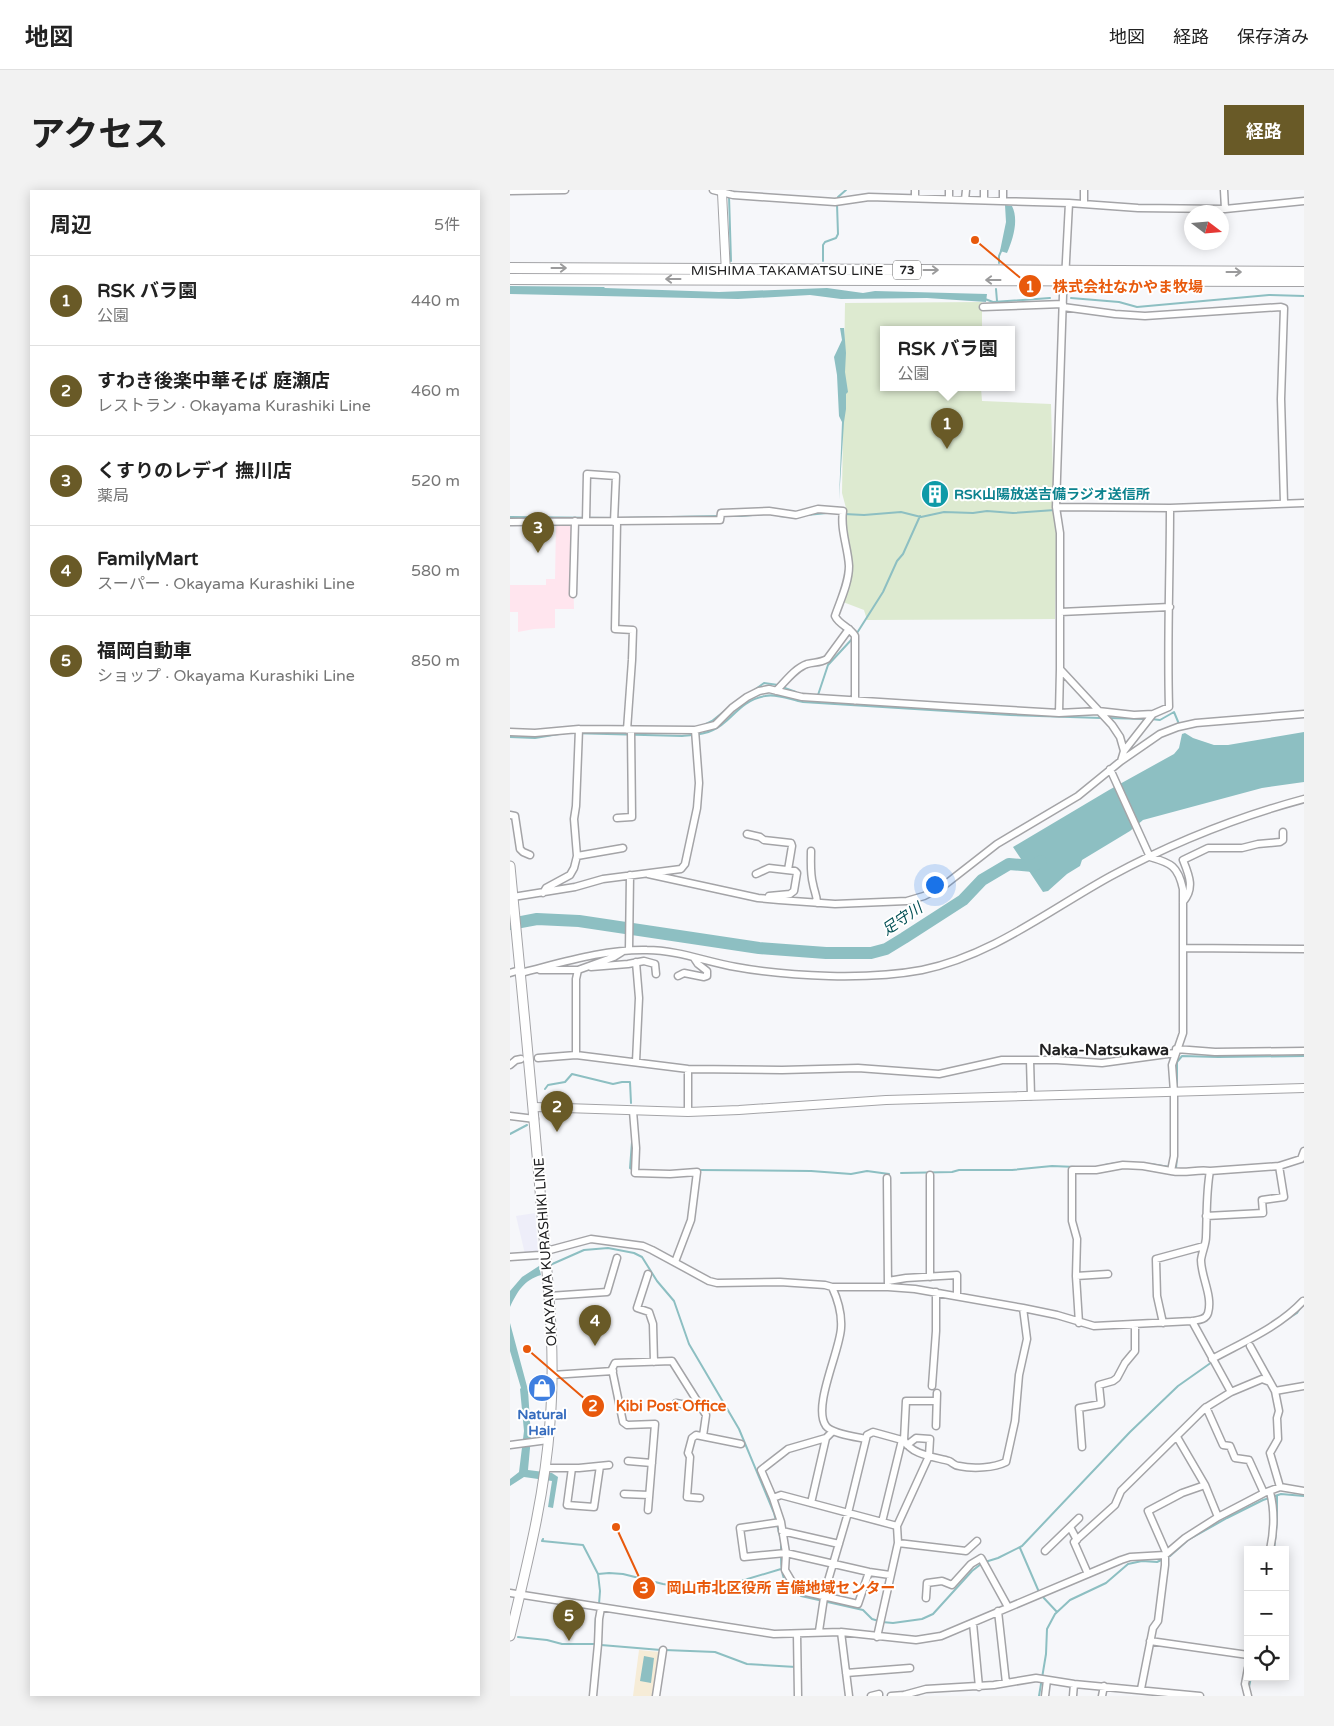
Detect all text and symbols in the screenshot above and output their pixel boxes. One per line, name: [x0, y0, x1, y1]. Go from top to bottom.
text: 地図: [25, 23, 73, 52]
text: 地図: [1109, 26, 1145, 48]
text: 経路: [1173, 26, 1209, 48]
text: 保存済み: [1237, 26, 1309, 48]
button: 経路: [1224, 105, 1304, 155]
text: アクセス: [30, 114, 168, 156]
north arrow: [1184, 205, 1229, 250]
text: 周辺: [50, 213, 92, 238]
text: 5件: [434, 215, 460, 235]
road number: 73: [893, 260, 921, 280]
street label: MISHIMA TAKAMATSU LINE: [691, 262, 883, 279]
one-way arrow: [550, 263, 566, 273]
one-way arrow: [922, 265, 939, 275]
one-way arrow: [1225, 267, 1241, 276]
callout: 株式会社なかやま牧場: [1018, 271, 1213, 301]
one-way arrow: [665, 274, 682, 284]
one-way arrow: [985, 275, 1002, 285]
text: 1: [1025, 278, 1035, 296]
text: 株式会社なかやま牧場: [1053, 278, 1203, 296]
text: RSK バラ園: [97, 280, 197, 302]
text: 1: [61, 291, 71, 311]
text: 440 m: [411, 291, 460, 311]
text: 公園: [97, 306, 129, 326]
popup: [880, 326, 1015, 391]
text: RSK バラ園: [898, 338, 997, 360]
text: 公園: [898, 364, 930, 384]
text: すわき後楽中華そば 庭瀬店: [97, 370, 330, 392]
text: 2: [61, 381, 71, 401]
text: 460 m: [411, 381, 460, 401]
text: レストラン · Okayama Kurashiki Line: [97, 396, 371, 416]
pin: 1: [931, 408, 963, 449]
text: くすりのレデイ 撫川店: [97, 460, 292, 482]
text: 3: [61, 471, 71, 491]
text: 520 m: [411, 471, 460, 491]
building icon: RSK山陽放送吉備ラジオ送信所: [920, 479, 950, 509]
text: 薬局: [97, 486, 129, 506]
place label: RSK山陽放送吉備ラジオ送信所: [954, 486, 1150, 503]
pin: 3: [522, 512, 554, 553]
text: FamilyMart: [97, 548, 198, 570]
text: 4: [61, 561, 71, 581]
text: 580 m: [411, 561, 460, 581]
text: スーパー · Okayama Kurashiki Line: [97, 574, 355, 594]
text: 福岡自動車: [97, 640, 192, 662]
text: 5: [61, 651, 71, 671]
text: 850 m: [411, 651, 460, 671]
text: ショップ · Okayama Kurashiki Line: [97, 666, 355, 686]
your location: [922, 872, 948, 898]
water label: 足守川: [878, 898, 927, 939]
district label: Naka-Natsukawa: [1039, 1040, 1169, 1060]
pin: 2: [541, 1091, 573, 1132]
street label: OKAYAMA KURASHIKI LINE: [530, 1157, 561, 1347]
pin: 4: [579, 1305, 611, 1346]
shop icon: Natural Hair: [527, 1373, 557, 1403]
callout: Kibi Post Office: [580, 1391, 736, 1421]
text: 2: [588, 1397, 598, 1415]
text: Kibi Post Office: [616, 1397, 727, 1415]
place label: Natural Hair: [517, 1406, 567, 1439]
map controls: [1244, 1546, 1289, 1681]
button: +: [1244, 1546, 1289, 1591]
callout: 岡山市北区役所 吉備地域センター: [631, 1573, 905, 1603]
text: 3: [639, 1579, 649, 1597]
text: 岡山市北区役所 吉備地域センター: [667, 1579, 895, 1597]
button: −: [1244, 1591, 1289, 1636]
pin: 5: [553, 1600, 585, 1641]
button: locate: [1244, 1636, 1289, 1681]

